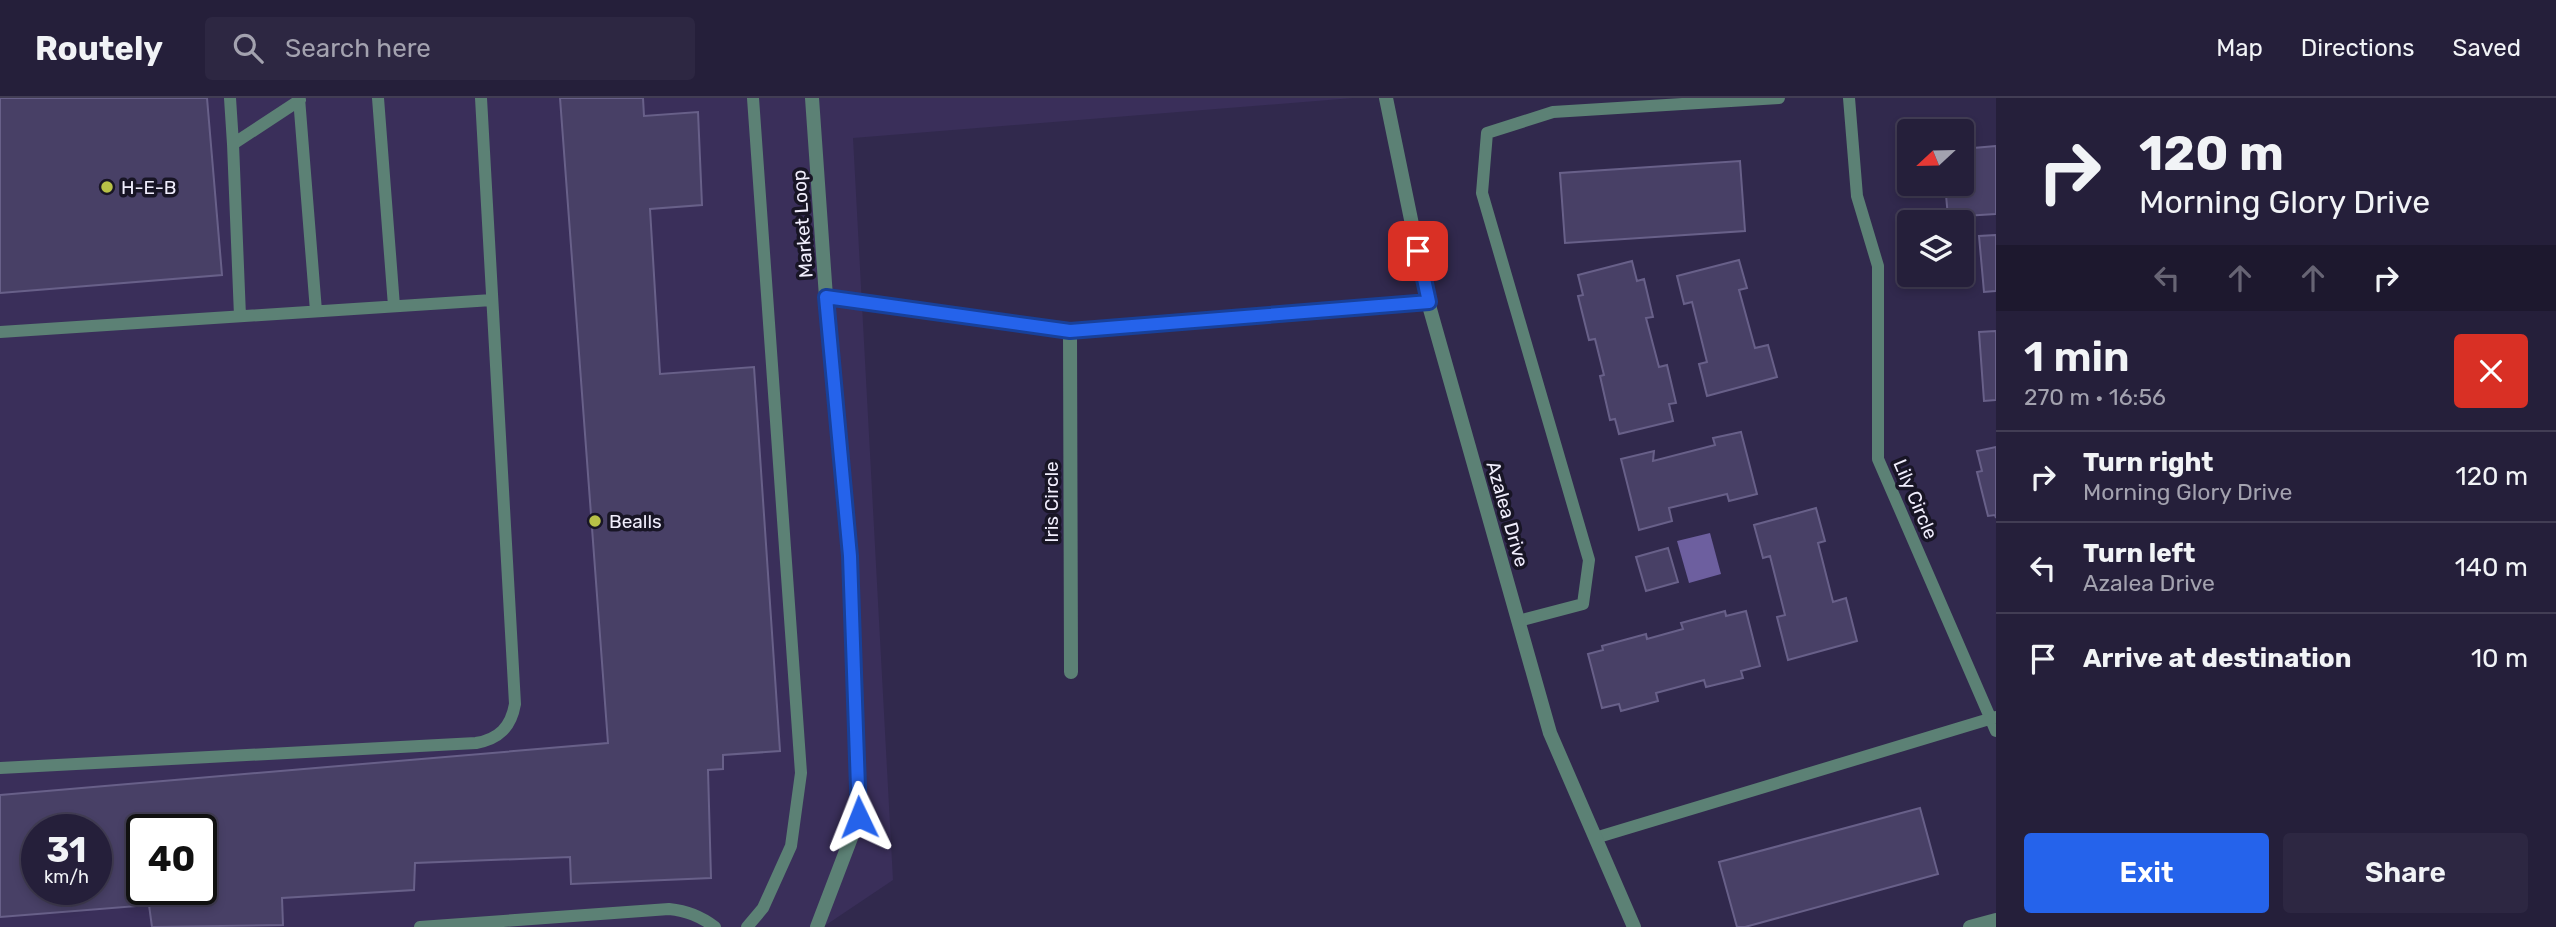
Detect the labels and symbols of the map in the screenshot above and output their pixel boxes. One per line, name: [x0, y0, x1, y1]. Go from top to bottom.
north arrow: [1897, 119, 1974, 196]
street label: Market Loop: [787, 169, 818, 279]
place label: H-E-B: [121, 176, 176, 199]
marker: H-E-B: [99, 179, 115, 195]
pin: [1388, 221, 1448, 281]
street label: Lily Circle: [1888, 456, 1943, 543]
street label: Azalea Drive: [1481, 459, 1534, 570]
street label: Iris Circle: [1040, 461, 1063, 543]
place label: Bealls: [609, 510, 662, 533]
marker: Bealls: [587, 513, 603, 529]
position arrow: [822, 780, 896, 854]
speed limit sign: 40: [126, 814, 217, 905]

